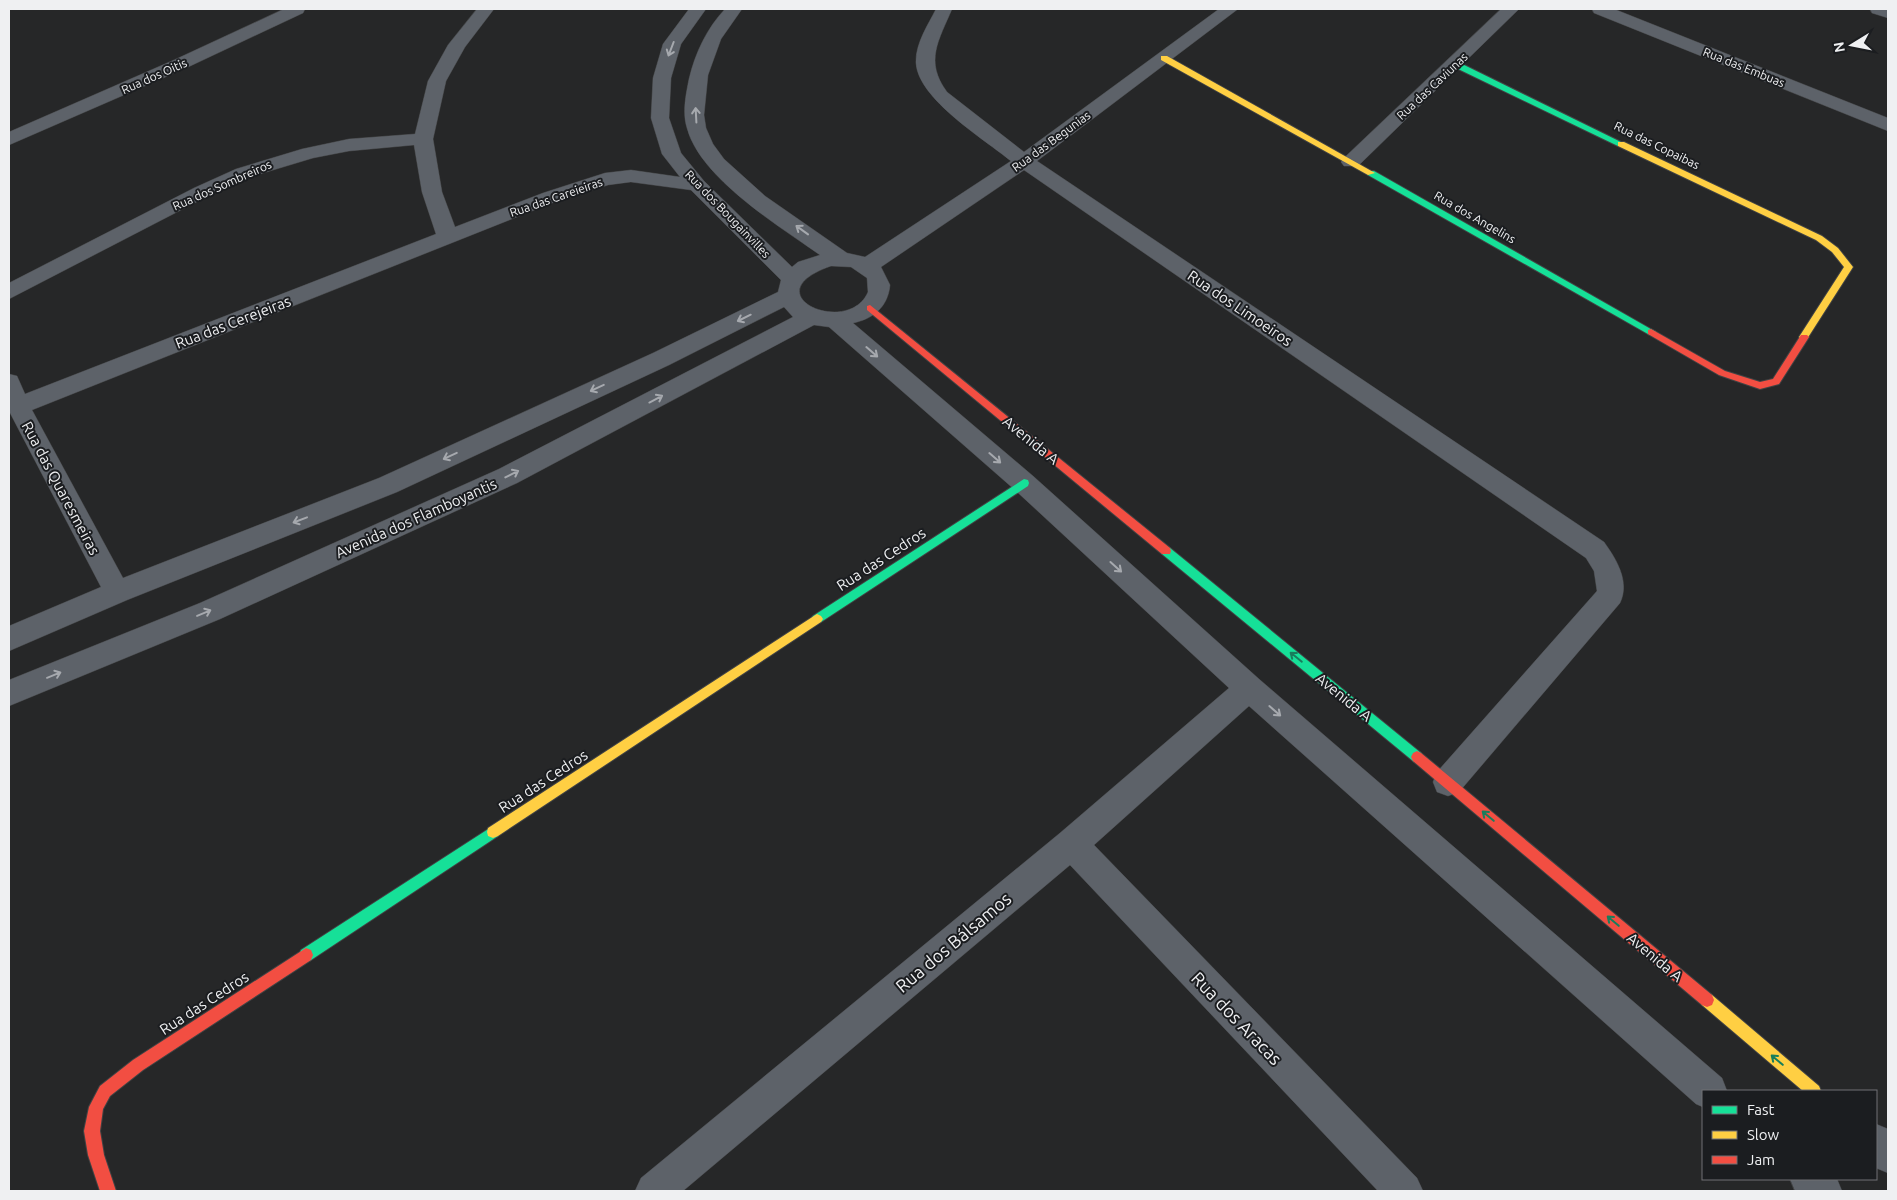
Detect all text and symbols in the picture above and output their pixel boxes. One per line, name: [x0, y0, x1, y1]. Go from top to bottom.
north arrow: [1827, 20, 1877, 70]
one-way arrow: [666, 41, 675, 56]
text: N: [1830, 41, 1848, 54]
street label: Rua das Embuas: [1701, 45, 1787, 89]
street label: Rua das Caviunas: [1394, 50, 1470, 122]
street label: Rua dos Oitis: [119, 56, 189, 96]
one-way arrow: [691, 107, 700, 123]
street label: Rua das Begunias: [1009, 108, 1093, 174]
street label: Rua das Copaibas: [1612, 119, 1702, 171]
street label: Rua dos Sombreiros: [171, 157, 273, 213]
street label: Rua dos Bougainvilles: [683, 168, 773, 260]
street label: Rua das Careieiras: [508, 175, 604, 219]
street label: Rua dos Angelins: [1432, 188, 1518, 246]
one-way arrow: [795, 225, 809, 235]
street label: Rua dos Limoeiros: [1184, 267, 1296, 349]
street label: Rua das Cerejeiras: [173, 292, 293, 352]
one-way arrow: [737, 313, 752, 323]
one-way arrow: [865, 346, 878, 357]
one-way arrow: [590, 384, 605, 393]
one-way arrow: [648, 394, 663, 404]
street label: Avenida A: [1000, 412, 1063, 468]
street label: Rua das Quaresmeiras: [19, 418, 103, 558]
one-way arrow: [443, 452, 458, 462]
one-way arrow: [988, 452, 1001, 463]
one-way arrow: [504, 469, 519, 479]
street label: Avenida dos Flamboyantis: [333, 475, 499, 561]
one-way arrow: [293, 516, 308, 525]
street label: Rua das Cedros: [833, 524, 929, 594]
one-way arrow: [1109, 561, 1122, 573]
one-way arrow: [196, 608, 211, 618]
one-way arrow: [1289, 651, 1302, 663]
one-way arrow: [46, 669, 61, 679]
street label: Avenida A: [1313, 669, 1376, 725]
one-way arrow: [1269, 705, 1282, 717]
street label: Rua das Cedros: [495, 746, 591, 816]
one-way arrow: [1482, 811, 1495, 822]
street label: Rua dos Bálsamos: [891, 888, 1015, 996]
one-way arrow: [1606, 915, 1619, 927]
street label: Avenida A: [1624, 929, 1686, 985]
street label: Rua das Cedros: [156, 968, 252, 1038]
street label: Rua dos Aracas: [1188, 968, 1286, 1069]
one-way arrow: [1770, 1054, 1783, 1065]
legend: [1702, 1090, 1877, 1180]
text: Fast: [1747, 1101, 1775, 1118]
text: Slow: [1747, 1126, 1780, 1143]
text: Jam: [1747, 1151, 1775, 1168]

